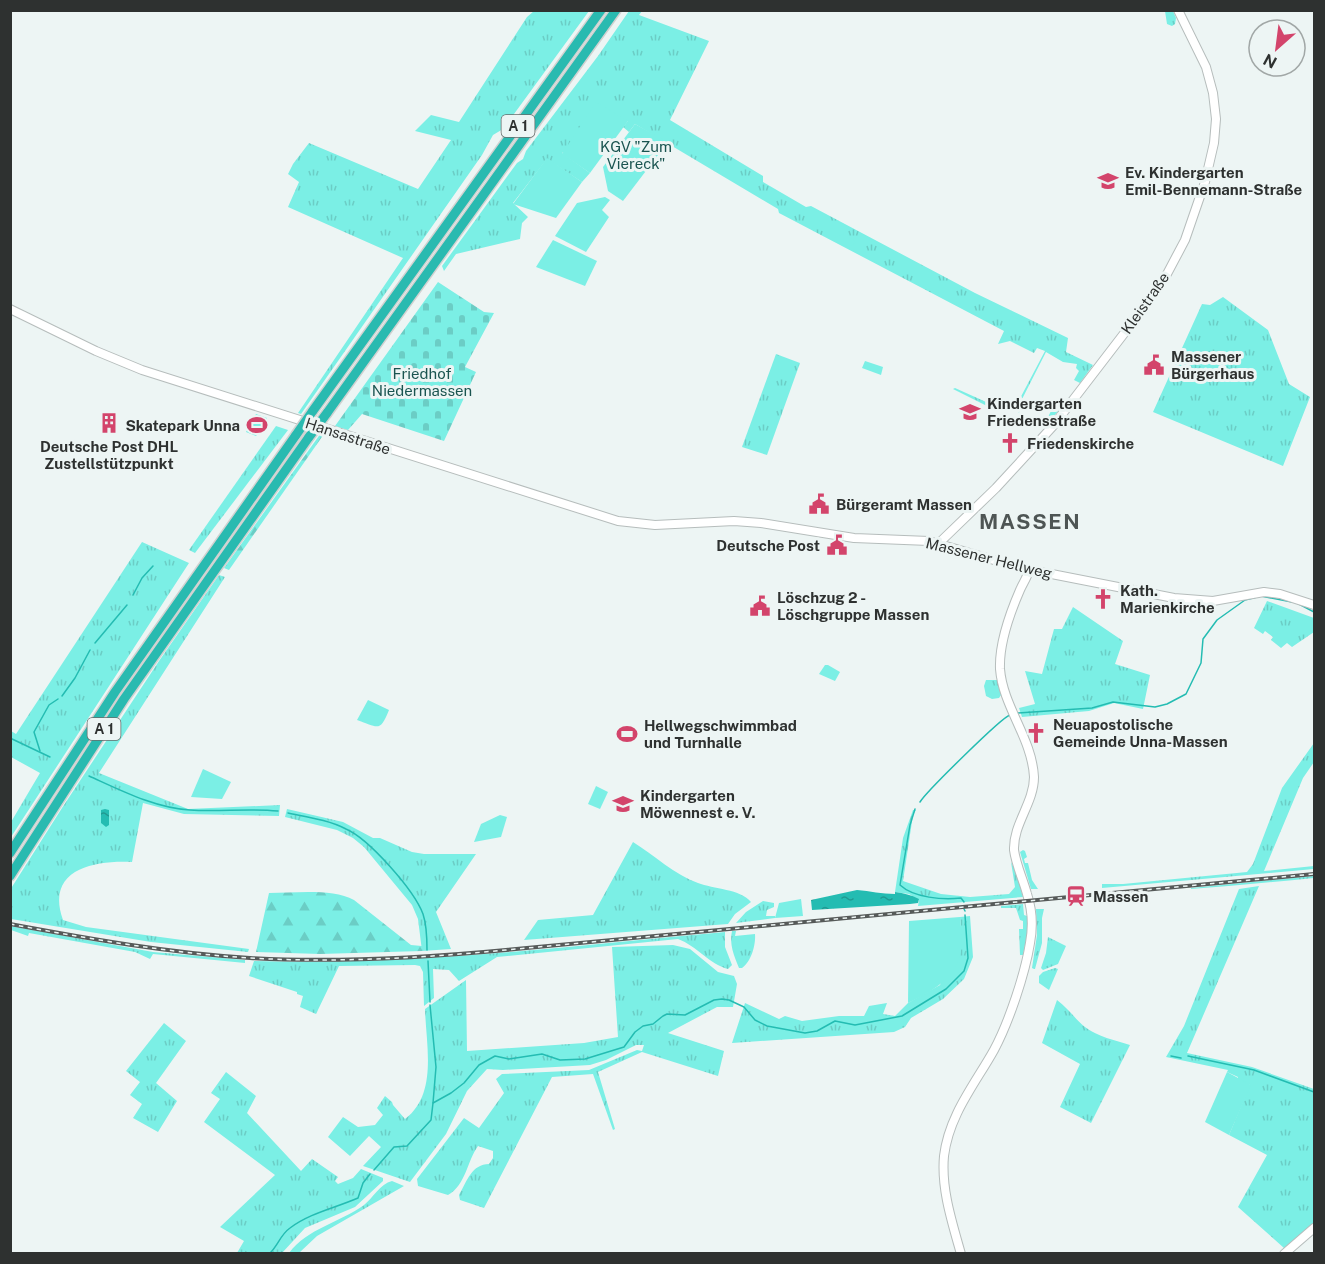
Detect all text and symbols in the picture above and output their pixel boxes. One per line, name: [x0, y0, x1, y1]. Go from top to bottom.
north arrow: [1247, 18, 1307, 78]
text: N: [1260, 49, 1280, 72]
road number: A 1: [502, 115, 534, 137]
park label: KGV "Zum Viereck": [600, 138, 672, 172]
place label: Ev. Kindergarten Emil-Bennemann-Straße: [1125, 164, 1302, 198]
school or university icon: Ev. Kindergarten Emil-Bennemann-Straße: [1096, 169, 1120, 193]
street label: Kleistraße: [1118, 269, 1172, 337]
place label: Massener Bürgerhaus: [1171, 348, 1255, 382]
public building icon: Massener Bürgerhaus: [1142, 353, 1166, 377]
park label: Friedhof Niedermassen: [372, 365, 472, 399]
place label: Kindergarten Friedensstraße: [987, 395, 1096, 429]
school or university icon: Kindergarten Friedensstraße: [958, 400, 982, 424]
building icon: Deutsche Post DHL Zustellstützpunkt: [97, 411, 121, 435]
sports icon: Skatepark Unna: [245, 413, 269, 437]
street label: Hansastraße: [303, 414, 393, 458]
place label: Skatepark Unna: [125, 417, 240, 434]
church icon: Friedenskirche: [998, 431, 1022, 455]
place label: Friedenskirche: [1027, 435, 1134, 452]
place label: Deutsche Post DHL Zustellstützpunkt: [40, 438, 178, 472]
public building icon: Bürgeramt Massen: [807, 492, 831, 516]
place label: Bürgeramt Massen: [836, 496, 972, 513]
district label: MASSEN: [979, 509, 1081, 534]
public building icon: Deutsche Post: [825, 533, 849, 557]
street label: Massener Hellweg: [924, 534, 1054, 582]
place label: Deutsche Post: [716, 537, 820, 554]
place label: Kath. Marienkirche: [1120, 582, 1215, 616]
church icon: Kath. Marienkirche: [1091, 587, 1115, 611]
place label: Löschzug 2 - Löschgruppe Massen: [777, 589, 929, 623]
public building icon: Löschzug 2 - Löschgruppe Massen: [748, 594, 772, 618]
place label: Neuapostolische Gemeinde Unna-Massen: [1053, 716, 1228, 750]
place label: Hellwegschwimmbad und Turnhalle: [644, 717, 797, 751]
road number: A 1: [88, 718, 120, 740]
church icon: Neuapostolische Gemeinde Unna-Massen: [1024, 721, 1048, 745]
sports icon: Hellwegschwimmbad und Turnhalle: [615, 722, 639, 746]
place label: Kindergarten Möwennest e. V.: [640, 787, 756, 821]
school or university icon: Kindergarten Möwennest e. V.: [611, 792, 635, 816]
station icon: Massen: [1064, 884, 1088, 908]
place label: Massen: [1093, 888, 1149, 905]

